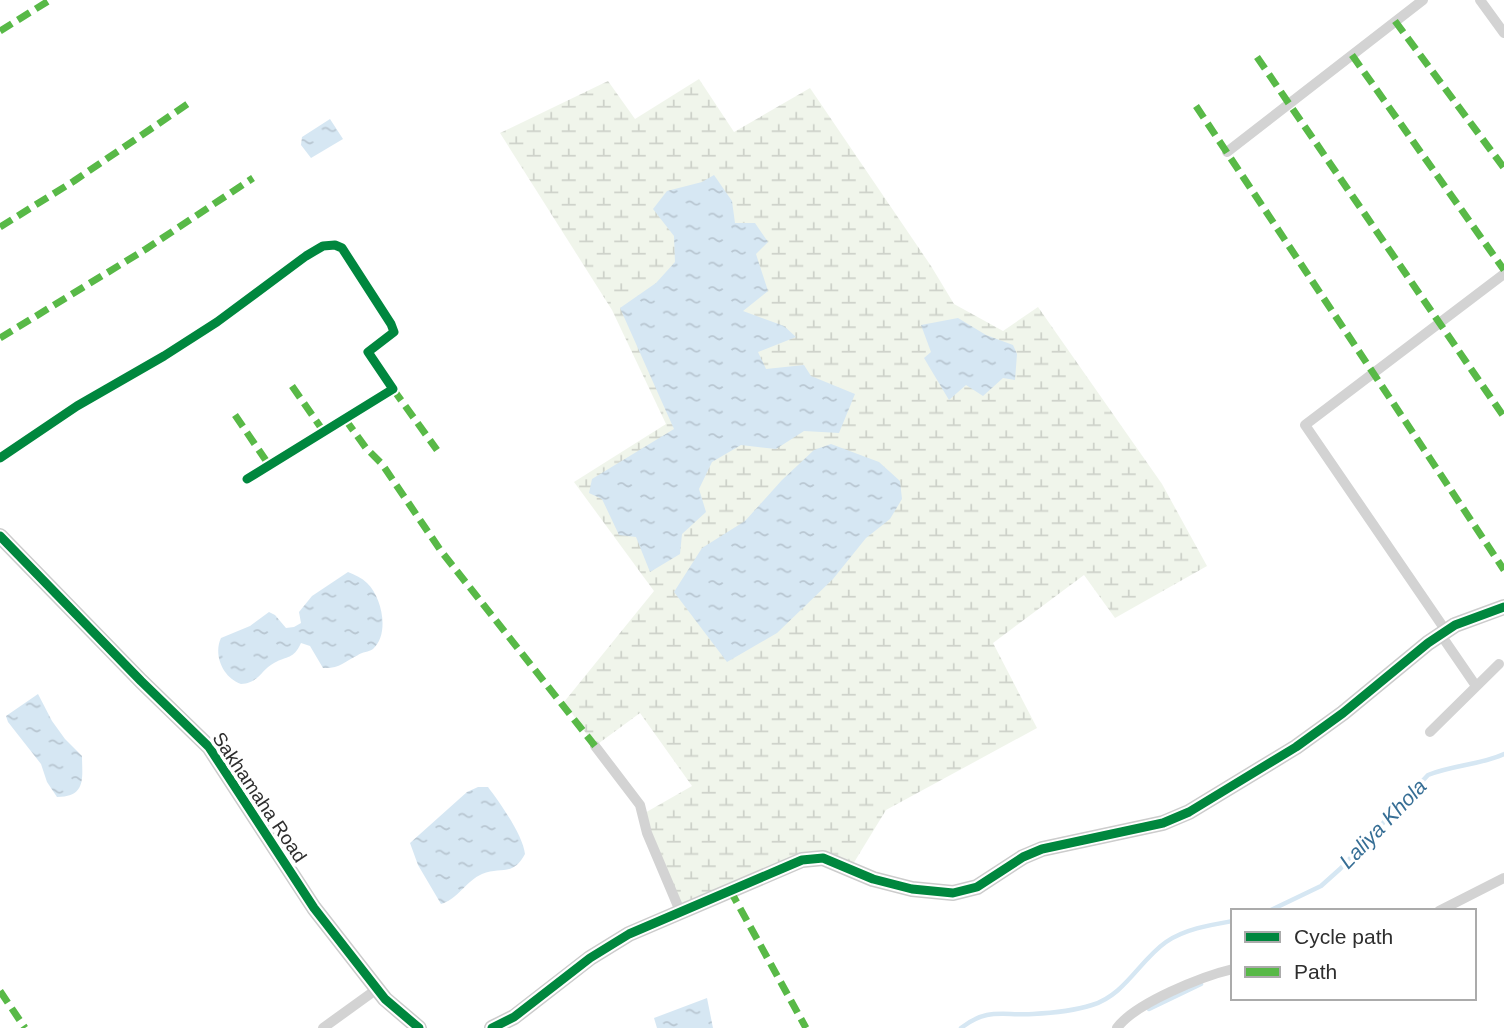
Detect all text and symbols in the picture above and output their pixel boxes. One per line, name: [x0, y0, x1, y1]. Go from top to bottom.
street label: Sakhamaha Road: [208, 728, 311, 866]
water label: Laliya Khola: [1335, 775, 1431, 873]
legend: [1231, 909, 1476, 1000]
text: Cycle path: [1294, 925, 1393, 948]
text: Path: [1294, 960, 1337, 983]

